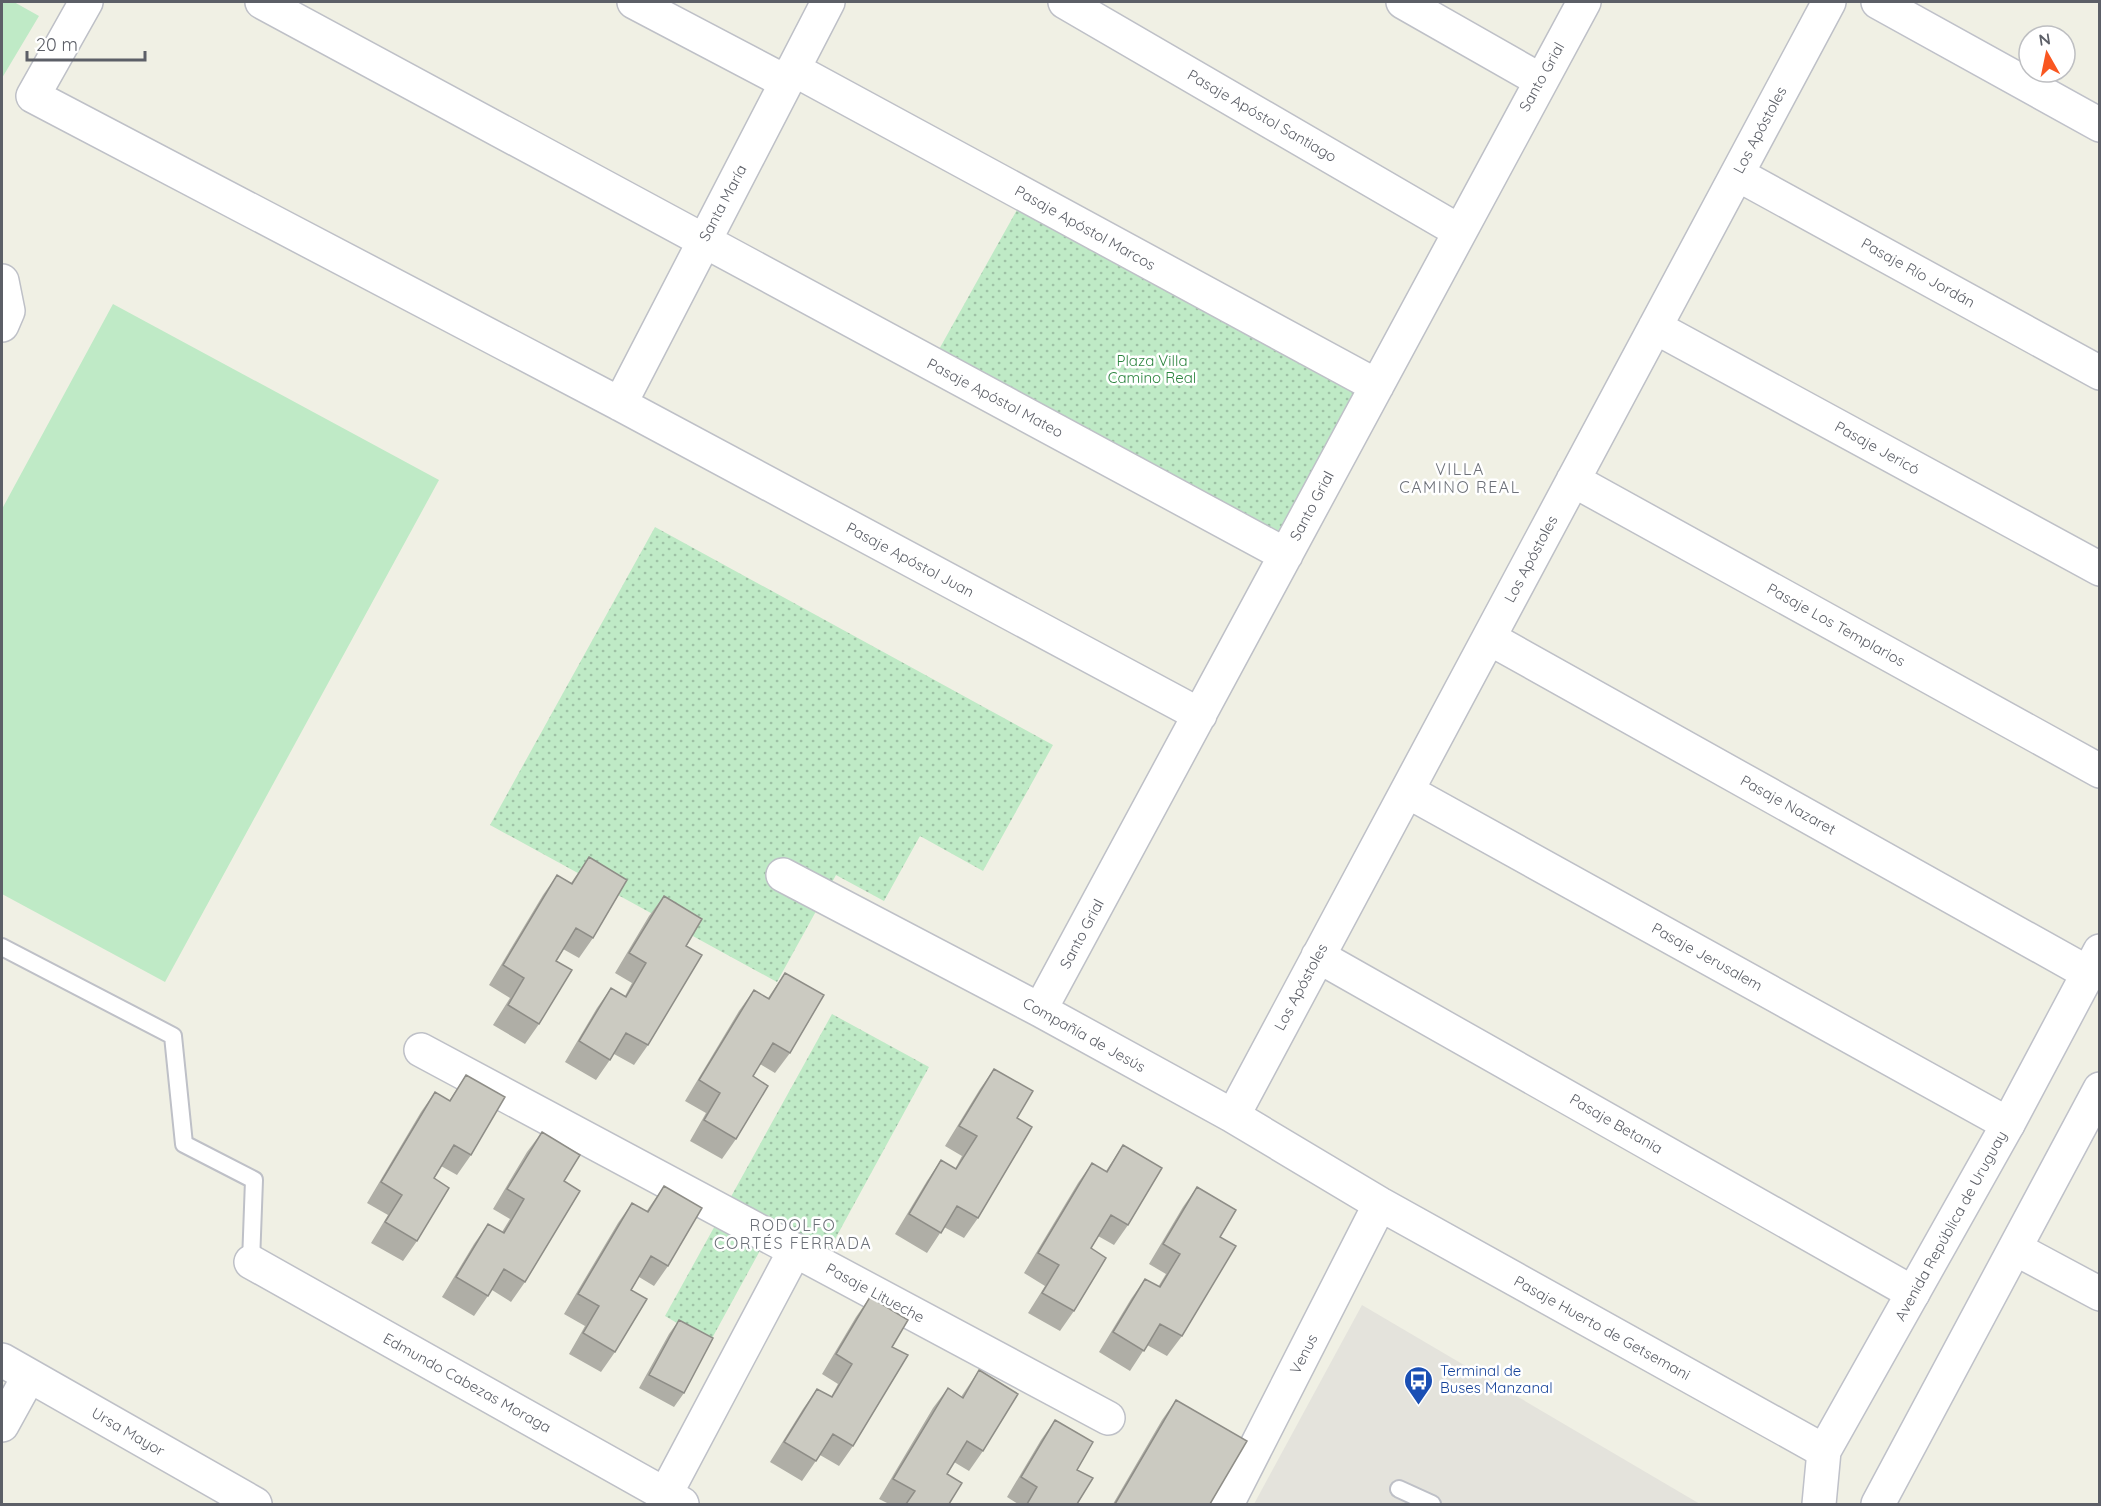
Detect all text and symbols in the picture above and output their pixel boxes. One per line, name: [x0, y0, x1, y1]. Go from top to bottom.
scale bar: [27, 24, 146, 62]
north arrow: [2017, 24, 2077, 84]
text: N: [2037, 28, 2052, 50]
text: 20 m: [36, 33, 78, 56]
street label: Santo Grial: [1515, 39, 1568, 115]
street label: Pasaje Apóstol Santiago: [1184, 65, 1340, 166]
street label: Los Apóstoles: [1729, 83, 1790, 177]
street label: Santa María: [694, 161, 751, 244]
street label: Pasaje Apóstol Marcos: [1011, 181, 1159, 274]
street label: Pasaje Río Jordán: [1858, 233, 1978, 312]
park label: Plaza Villa Camino Real: [1108, 351, 1196, 387]
street label: Pasaje Apóstol Mateo: [924, 354, 1067, 441]
street label: Pasaje Jericó: [1832, 417, 1923, 479]
district label: VILLA CAMINO REAL: [1399, 459, 1521, 497]
street label: Santo Grial: [1285, 468, 1338, 544]
street label: Los Apóstoles: [1500, 512, 1561, 606]
street label: Pasaje Apóstol Juan: [843, 518, 977, 601]
street label: Pasaje Los Templarios: [1764, 579, 1909, 670]
street label: Pasaje Nazaret: [1737, 771, 1839, 839]
street label: Santo Grial: [1055, 896, 1108, 972]
street label: Pasaje Jerusalem: [1648, 918, 1766, 995]
street label: Los Apóstoles: [1270, 940, 1331, 1034]
street label: Compañía de Jesús: [1020, 993, 1149, 1076]
street label: Pasaje Betania: [1566, 1089, 1666, 1158]
street label: Avenida República de Uruguay: [1890, 1127, 2011, 1324]
district label: RODOLFO CORTÉS FERRADA: [714, 1215, 872, 1253]
street label: Pasaje Litueche: [823, 1259, 928, 1327]
street label: Pasaje Huerto de Getsemani: [1511, 1271, 1694, 1384]
street label: Edmundo Cabezas Moraga: [380, 1328, 555, 1437]
street label: Venus: [1285, 1331, 1322, 1377]
place label: Terminal de Buses Manzanal: [1440, 1361, 1553, 1397]
bus stop icon: Terminal de Buses Manzanal: [1403, 1364, 1435, 1406]
street label: Ursa Mayor: [88, 1403, 169, 1460]

